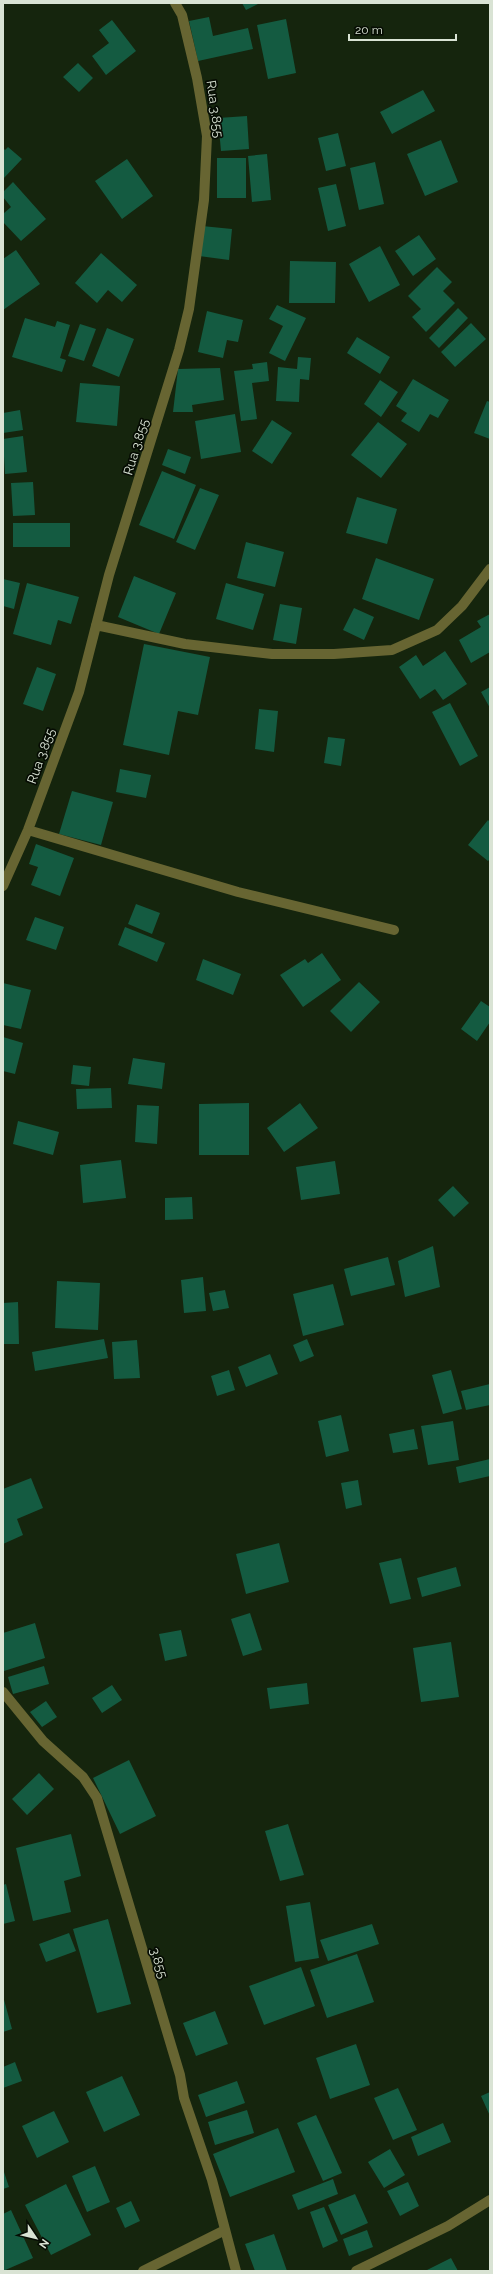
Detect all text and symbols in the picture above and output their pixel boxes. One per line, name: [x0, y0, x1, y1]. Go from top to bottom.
scale bar: [349, 16, 456, 42]
text: 20 m: [355, 23, 383, 37]
street label: Rua 3.855: [204, 79, 226, 139]
street label: Rua 3.855: [120, 417, 152, 477]
street label: Rua 3.855: [24, 726, 58, 786]
street label: 3.855: [147, 1946, 171, 1980]
north arrow: [16, 2218, 56, 2258]
text: N: [36, 2236, 52, 2251]

